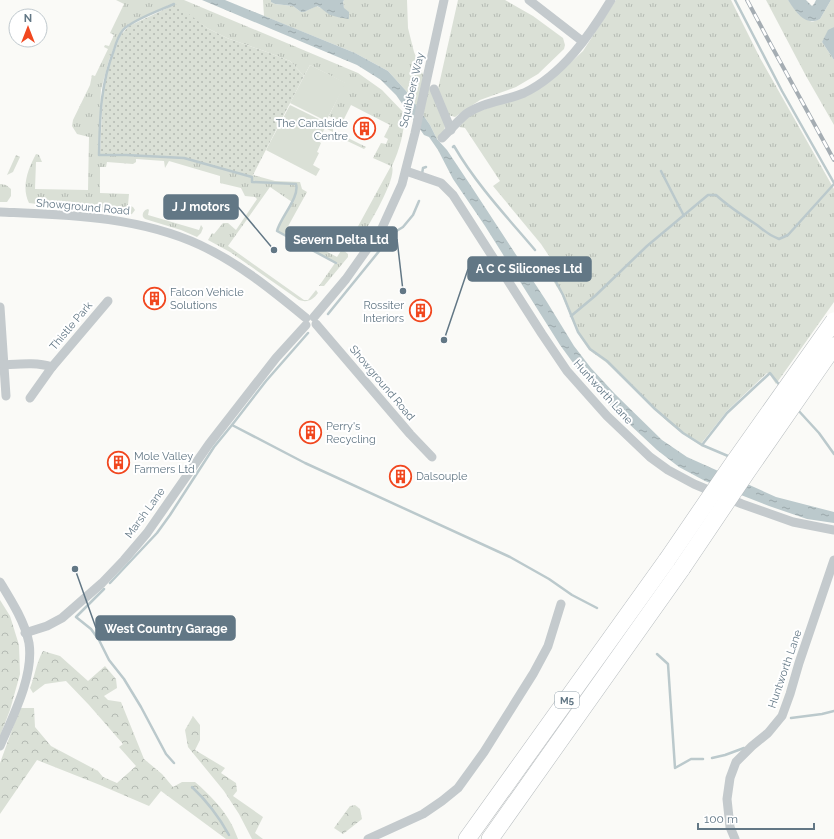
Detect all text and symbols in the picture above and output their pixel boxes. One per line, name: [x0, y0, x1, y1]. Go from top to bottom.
north arrow: [8, 8, 48, 48]
text: N: [24, 12, 32, 25]
street label: Squibbers Way: [397, 51, 427, 129]
building icon: The Canalside Centre: [351, 116, 377, 142]
place label: The Canalside Centre: [276, 117, 349, 143]
callout: J J motors: [164, 195, 238, 219]
street label: Showground Road: [36, 196, 131, 218]
text: J J motors: [172, 200, 230, 214]
callout: Severn Delta Ltd: [286, 227, 397, 251]
text: Severn Delta Ltd: [293, 233, 389, 247]
callout: A C C Silicones Ltd: [468, 257, 591, 281]
text: A C C Silicones Ltd: [476, 262, 582, 276]
building icon: Falcon Vehicle Solutions: [142, 285, 168, 311]
place label: Falcon Vehicle Solutions: [170, 286, 244, 312]
building icon: Rossiter Interiors: [407, 298, 433, 324]
street label: Thistle Park: [47, 299, 95, 353]
place label: Rossiter Interiors: [363, 299, 404, 325]
street label: Showground Road: [347, 343, 417, 423]
street label: Huntworth Lane: [571, 357, 636, 427]
building icon: Perry's Recycling: [298, 419, 324, 445]
place label: Perry's Recycling: [326, 420, 376, 446]
building icon: Mole Valley Farmers Ltd: [106, 449, 132, 475]
place label: Mole Valley Farmers Ltd: [134, 450, 195, 476]
building icon: Dalsouple: [388, 463, 414, 489]
place label: Dalsouple: [416, 470, 468, 483]
street label: Marsh Lane: [122, 485, 168, 541]
callout: West Country Garage: [96, 616, 235, 640]
text: West Country Garage: [105, 622, 227, 636]
street label: Huntworth Lane: [766, 628, 805, 710]
road number: M5: [555, 692, 579, 708]
scale bar: [698, 805, 814, 831]
text: 100 m: [704, 812, 738, 826]

